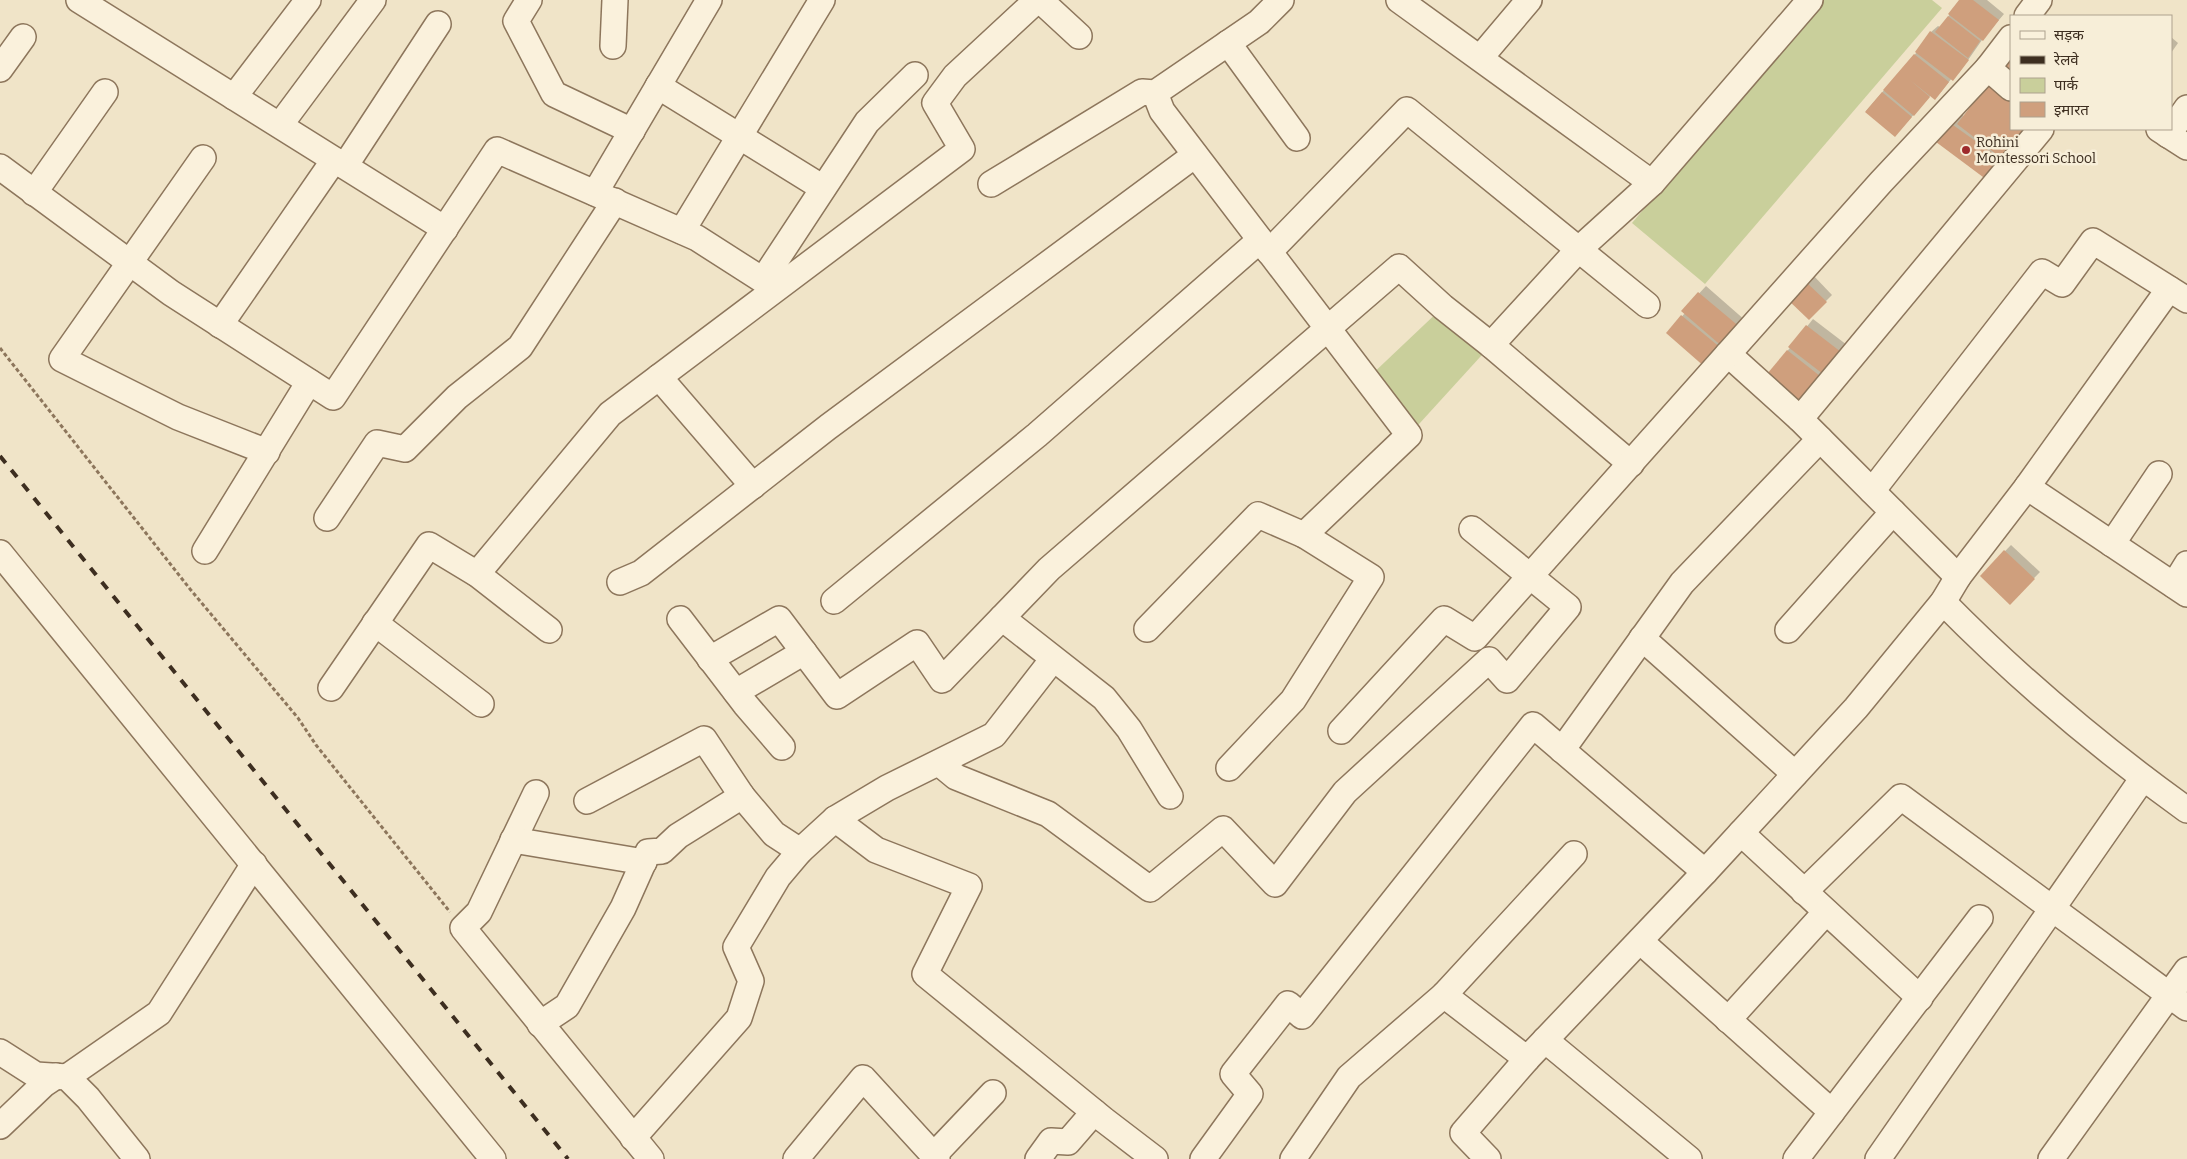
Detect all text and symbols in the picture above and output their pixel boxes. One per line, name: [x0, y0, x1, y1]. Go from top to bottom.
legend: [2010, 15, 2172, 130]
text: सड़क: [2054, 26, 2084, 44]
text: रेलवे: [2053, 51, 2079, 69]
text: पार्क: [2054, 76, 2078, 94]
text: इमारत: [2054, 101, 2089, 119]
place label: Rohini Montessori School: [1976, 134, 2096, 167]
marker: Rohini Montessori School: [1960, 144, 1972, 156]

